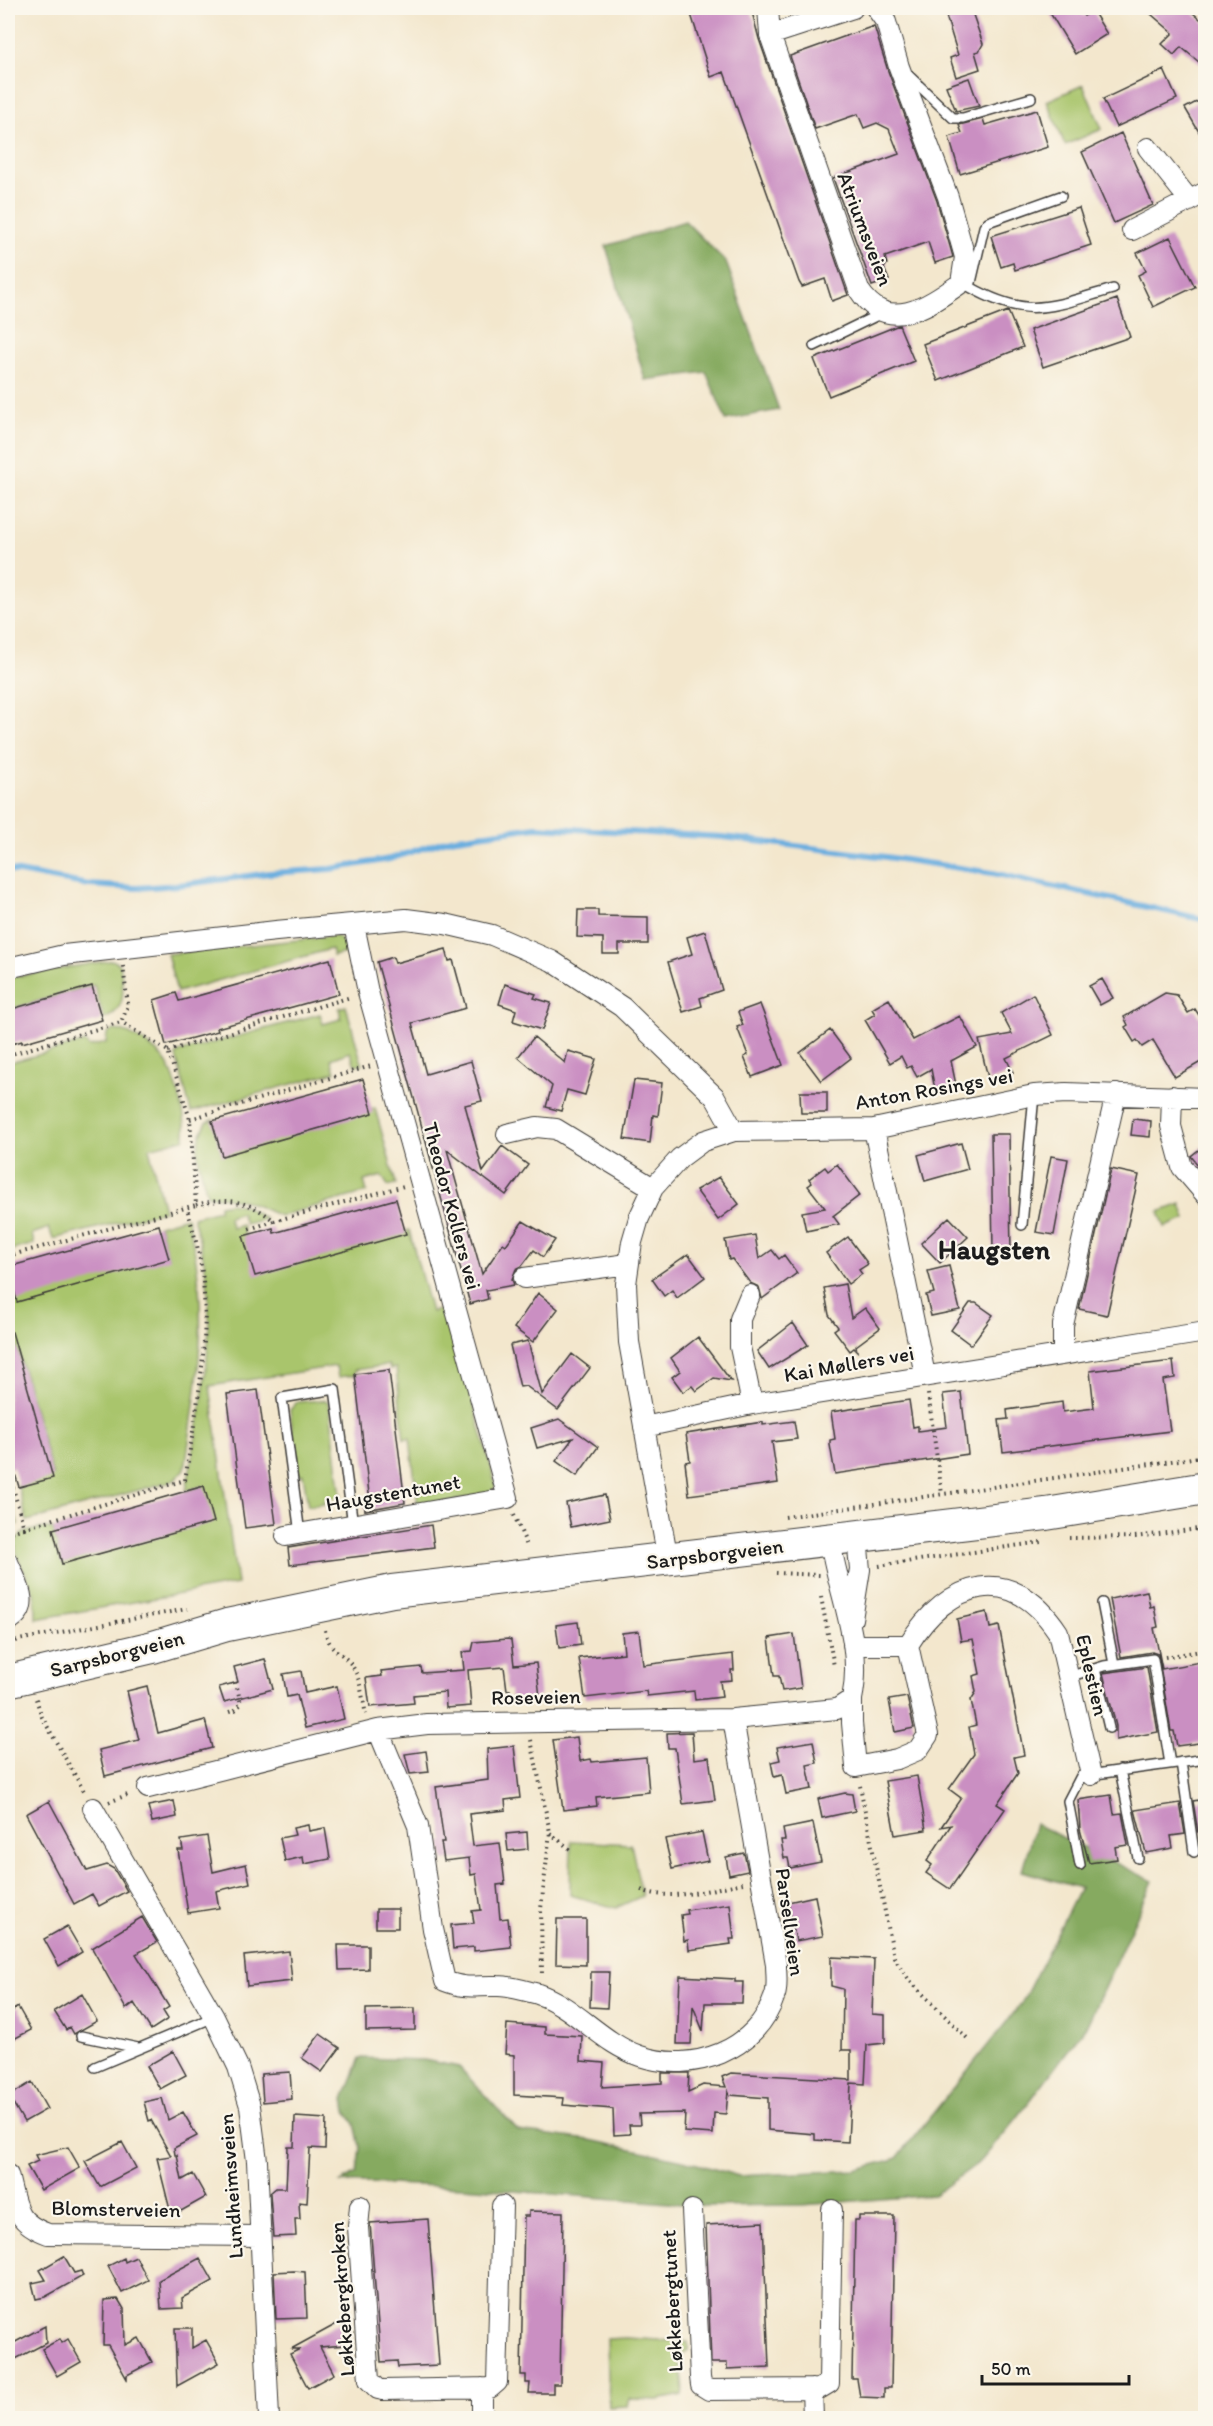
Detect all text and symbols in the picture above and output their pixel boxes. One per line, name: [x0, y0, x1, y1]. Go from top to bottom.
street label: Atriumsveien: [832, 168, 899, 290]
street label: Anton Rosings vei: [853, 1062, 1015, 1115]
street label: Theodor Kollers vei: [418, 1119, 487, 1292]
district label: Haugsten: [938, 1233, 1051, 1266]
street label: Kai Møllers vei: [782, 1340, 916, 1387]
street label: Haugstentunet: [324, 1468, 462, 1517]
street label: Sarpsborgveien: [645, 1533, 785, 1574]
street label: Sarpsborgveien: [47, 1625, 187, 1682]
street label: Eplestien: [1071, 1632, 1114, 1718]
street label: Roseveien: [491, 1683, 581, 1710]
street label: Parsellveien: [771, 1866, 810, 1978]
street label: Lundheimsveien: [213, 2112, 248, 2260]
street label: Blomsterveien: [51, 2195, 181, 2222]
street label: Løkkebergkroken: [324, 2221, 359, 2377]
street label: Løkkebergtunet: [655, 2229, 688, 2373]
scale bar: [982, 2348, 1129, 2386]
text: 50 m: [991, 2358, 1031, 2380]

